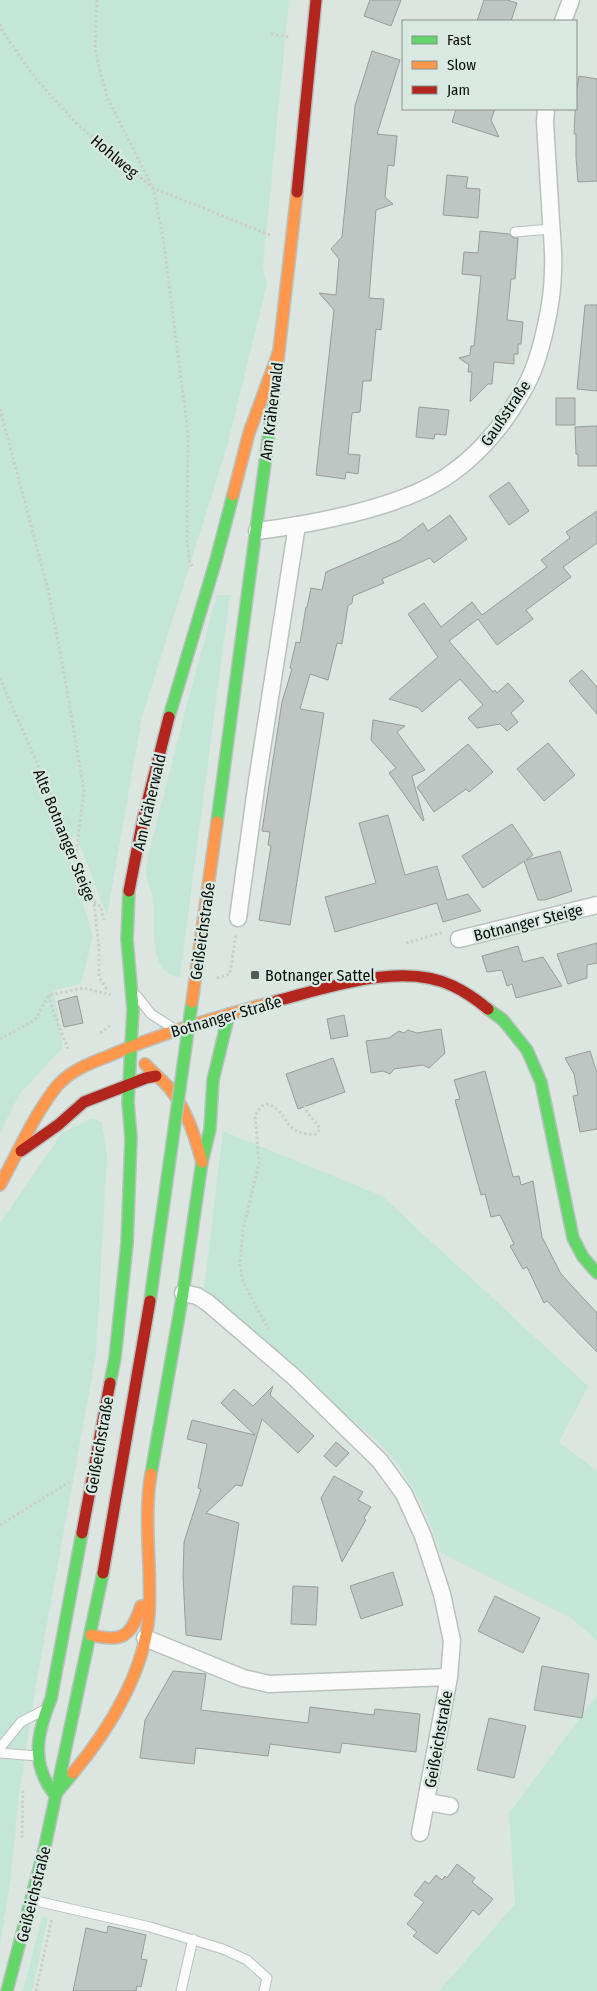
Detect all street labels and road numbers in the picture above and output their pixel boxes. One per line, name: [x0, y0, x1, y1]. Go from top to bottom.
street label: Hohlweg: [87, 131, 143, 182]
street label: Am Kräherwald: [256, 361, 287, 461]
street label: Gaußstraße: [476, 377, 534, 450]
street label: Am Kräherwald: [129, 752, 170, 852]
street label: Alte Botnanger Steige: [29, 766, 100, 904]
street label: Geißeichstraße: [186, 881, 219, 981]
street label: Botnanger Steige: [472, 900, 585, 945]
street label: Botnanger Straße: [169, 992, 284, 1041]
street label: Geißeichstraße: [82, 1395, 117, 1495]
street label: Geißeichstraße: [421, 1689, 456, 1789]
street label: Geißeichstraße: [12, 1844, 55, 1944]

